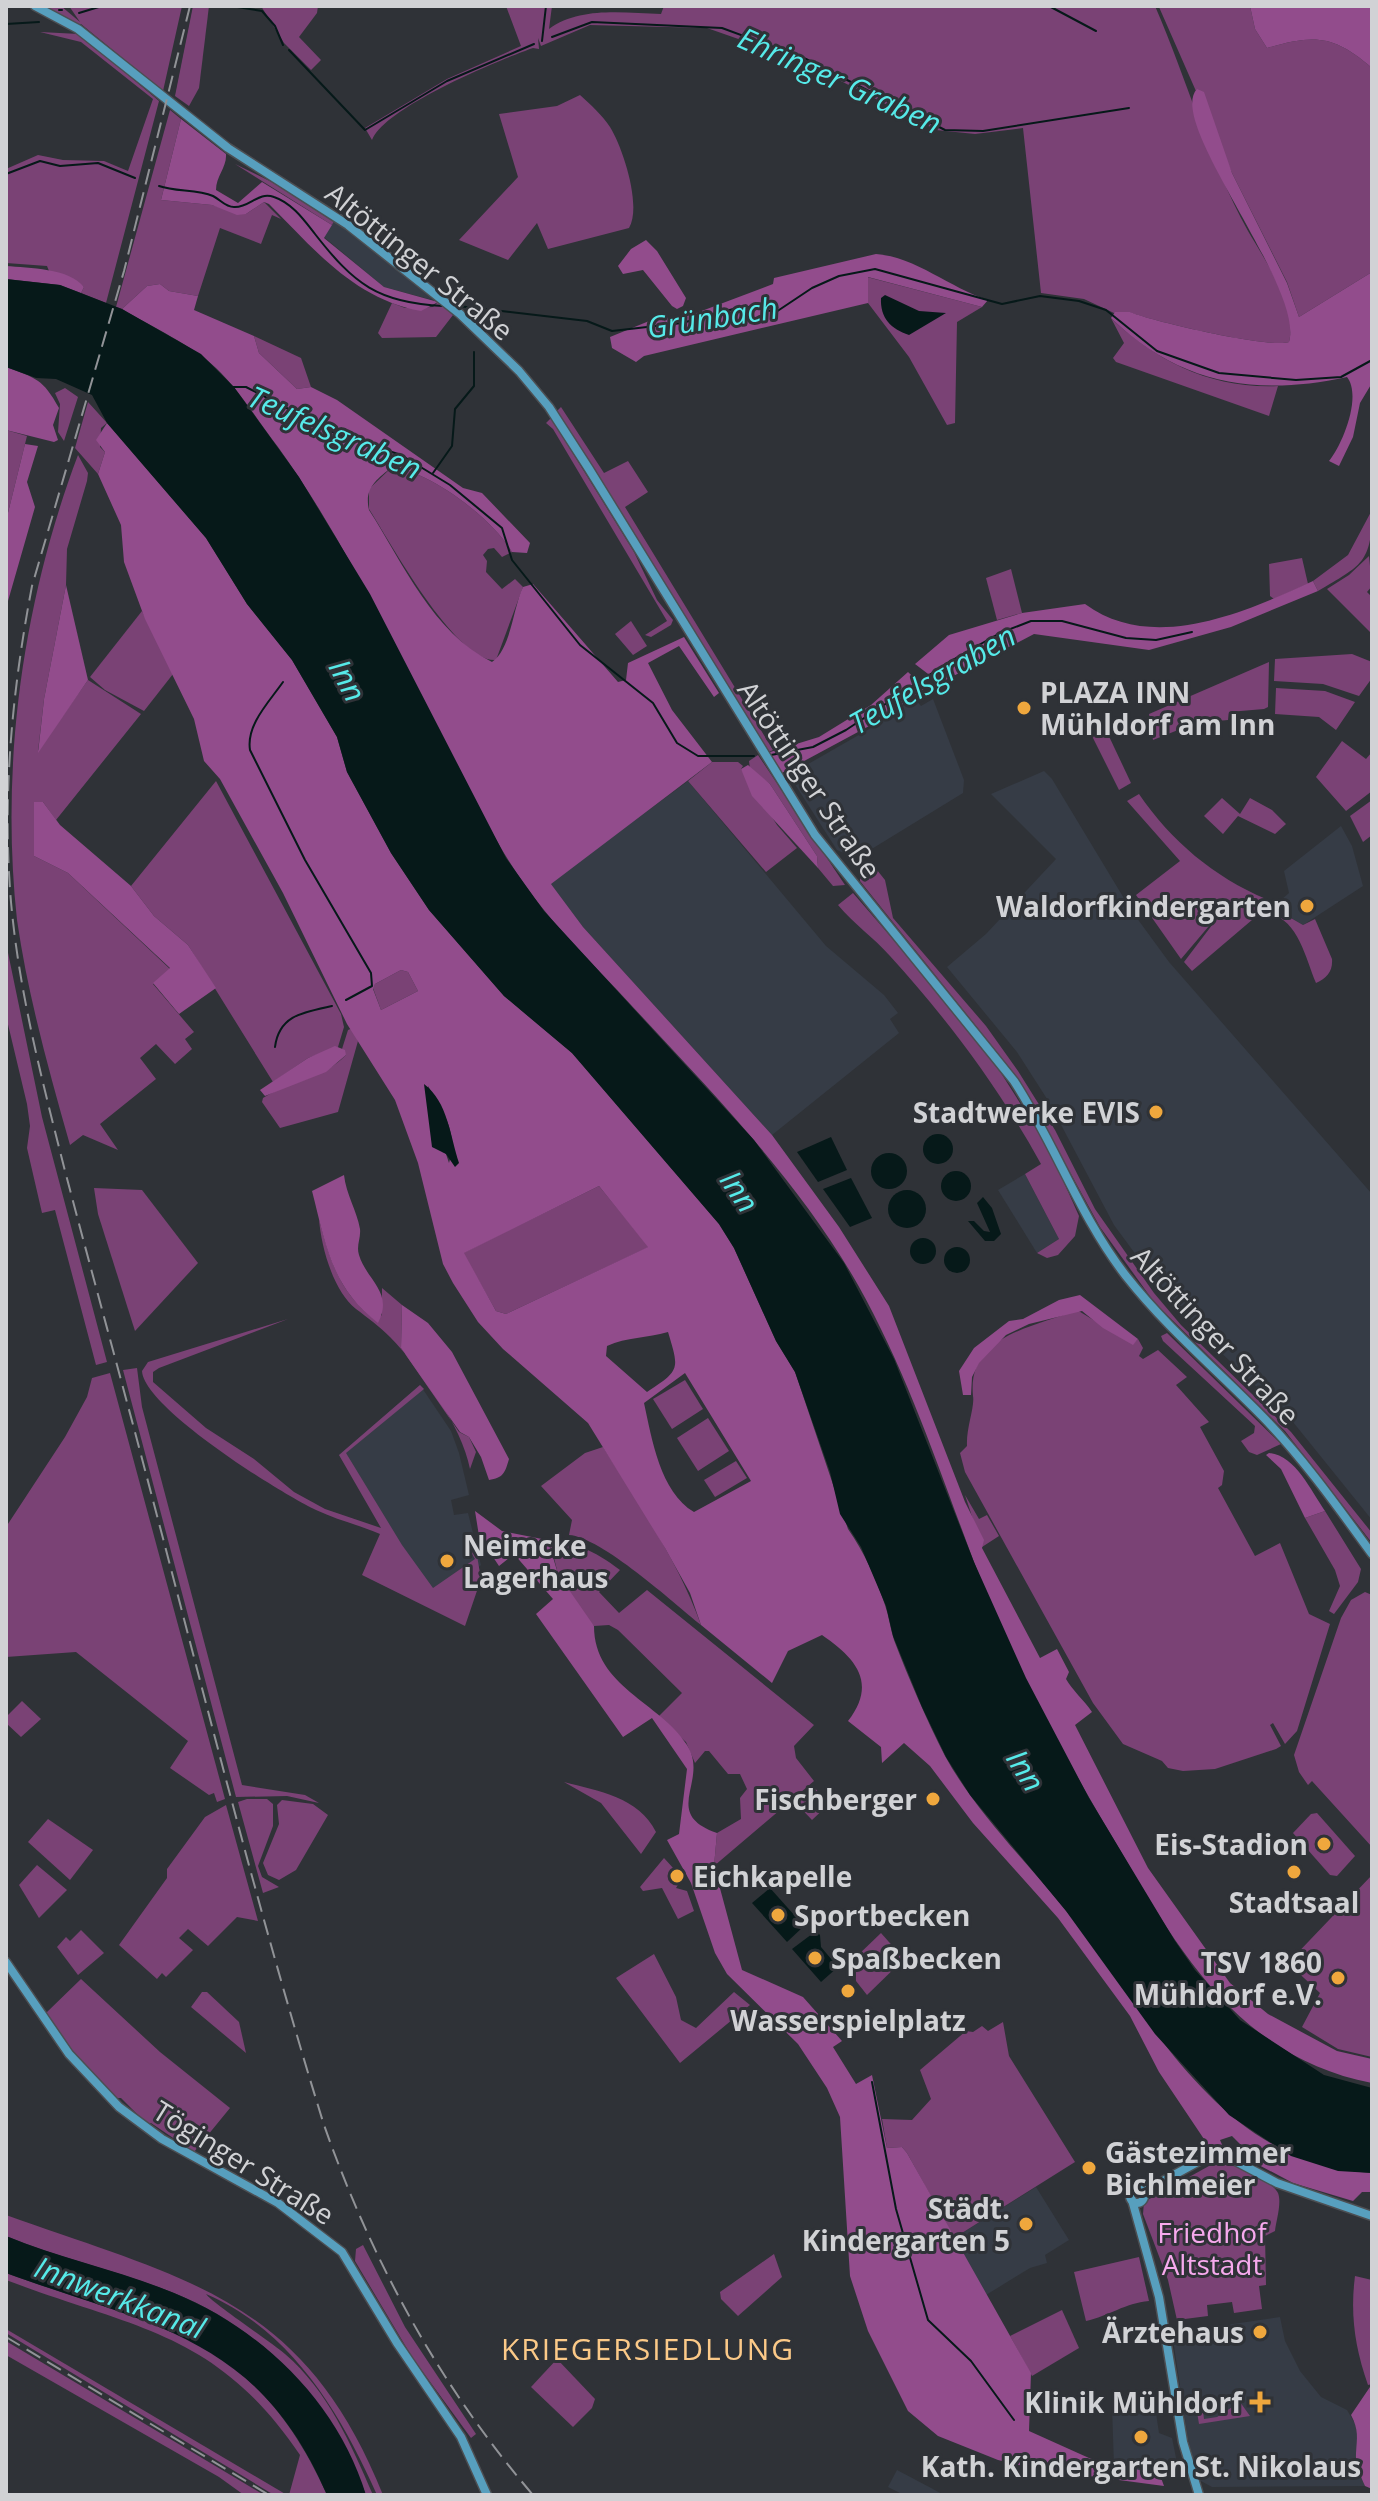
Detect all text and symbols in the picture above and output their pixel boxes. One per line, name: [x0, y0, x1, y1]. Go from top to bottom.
water label: Ehringer Graben: [732, 17, 948, 143]
street label: Altöttinger Straße: [318, 174, 522, 348]
water label: Grünbach: [644, 286, 780, 348]
water label: Teufelsgraben: [242, 375, 428, 489]
water label: Teufelsgraben: [841, 615, 1023, 743]
water label: Inn: [320, 652, 376, 708]
street label: Altöttinger Straße: [730, 673, 890, 885]
place label: PLAZA INN Mühldorf am Inn: [1040, 673, 1275, 743]
marker: PLAZA INN Mühldorf am Inn: [1015, 699, 1033, 717]
place label: Waldorfkindergarten: [996, 887, 1291, 925]
marker: Waldorfkindergarten: [1298, 897, 1316, 915]
place label: Stadtwerke EVIS: [913, 1093, 1140, 1131]
marker: Stadtwerke EVIS: [1147, 1103, 1165, 1121]
water label: Inn: [711, 1162, 769, 1220]
street label: Altöttinger Straße: [1123, 1238, 1309, 1432]
place label: Neimcke Lagerhaus: [463, 1526, 608, 1596]
marker: Neimcke Lagerhaus: [438, 1552, 456, 1570]
water label: Inn: [997, 1741, 1055, 1799]
place label: Fischberger: [754, 1780, 917, 1818]
marker: Fischberger: [924, 1790, 942, 1808]
place label: Eis-Stadion: [1154, 1825, 1308, 1863]
marker: Eis-Stadion: [1315, 1835, 1333, 1853]
place label: Eichkapelle: [693, 1857, 852, 1895]
marker: Stadtsaal: [1285, 1863, 1303, 1881]
marker: Eichkapelle: [668, 1867, 686, 1885]
place label: Stadtsaal: [1229, 1883, 1359, 1921]
place label: Sportbecken: [794, 1896, 970, 1934]
marker: Sportbecken: [769, 1906, 787, 1924]
place label: Spaßbecken: [831, 1939, 1002, 1977]
place label: TSV 1860 Mühldorf e.V.: [1134, 1943, 1322, 2013]
marker: Spaßbecken: [806, 1949, 824, 1967]
marker: TSV 1860 Mühldorf e.V.: [1329, 1969, 1347, 1987]
marker: Wasserspielplatz: [839, 1982, 857, 2000]
place label: Wasserspielplatz: [730, 2001, 966, 2039]
street label: Töginger Straße: [146, 2091, 342, 2233]
place label: Gästezimmer Bichlmeier: [1105, 2133, 1292, 2203]
marker: Gästezimmer Bichlmeier: [1080, 2159, 1098, 2177]
place label: Städt. Kindergarten 5: [802, 2189, 1010, 2259]
park label: Friedhof Altstadt: [1157, 2213, 1268, 2283]
marker: Städt. Kindergarten 5: [1017, 2215, 1035, 2233]
water label: Innwerkkanal: [29, 2246, 212, 2349]
place label: Ärztehaus: [1102, 2313, 1244, 2351]
marker: Ärztehaus: [1251, 2323, 1269, 2341]
district label: KRIEGERSIEDLUNG: [501, 2328, 795, 2369]
place label: Klinik Mühldorf: [1024, 2383, 1244, 2421]
marker: Klinik Mühldorf: [1249, 2391, 1271, 2413]
marker: Kath. Kindergarten St. Nikolaus: [1132, 2428, 1150, 2446]
place label: Kath. Kindergarten St. Nikolaus: [921, 2447, 1361, 2485]

